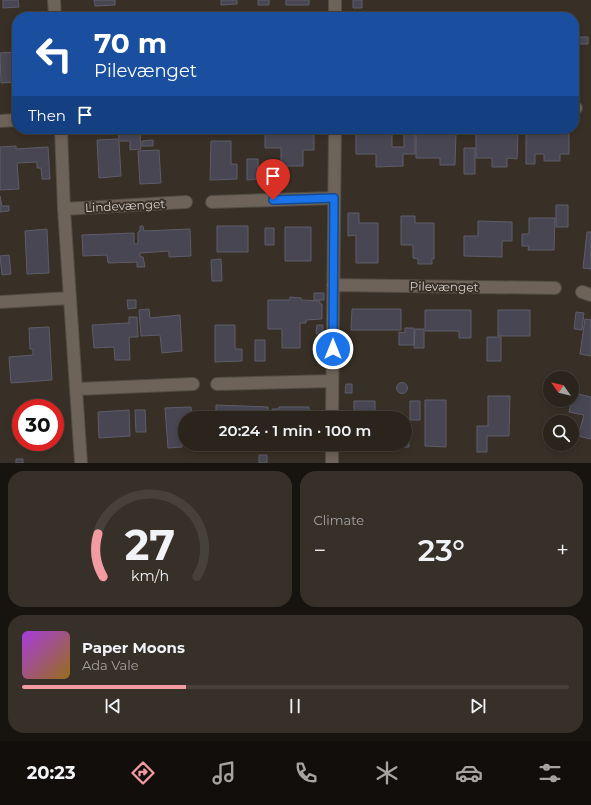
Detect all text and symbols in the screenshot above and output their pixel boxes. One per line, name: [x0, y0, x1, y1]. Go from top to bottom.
text: 70 m: [94, 26, 167, 60]
icon: left: [28, 28, 80, 80]
text: Pilevænget: [94, 60, 197, 82]
icon: arrive: [74, 104, 96, 126]
text: Then: [28, 106, 66, 125]
pin: [256, 159, 290, 200]
icon: arrive: [262, 165, 284, 187]
street label: Lindevænget: [85, 196, 166, 215]
street label: Pilevænget: [410, 278, 479, 295]
position arrow: [312, 328, 354, 370]
north arrow: [543, 371, 579, 407]
map controls: [543, 371, 579, 451]
speed limit sign: 30: [12, 399, 64, 451]
button: search: [543, 415, 579, 451]
text: 20:24 · 1 min · 100 m: [219, 421, 371, 440]
text: Climate: [314, 512, 364, 528]
text: 27: [125, 520, 175, 570]
text: 23°: [418, 532, 465, 569]
text: −: [314, 537, 326, 564]
text: +: [556, 537, 569, 564]
text: km/h: [131, 567, 169, 585]
text: Paper Moons: [82, 638, 185, 657]
text: Ada Vale: [82, 657, 139, 673]
icon: previous: [102, 695, 124, 717]
icon: pause: [284, 695, 306, 717]
icon: next: [467, 695, 489, 717]
icon: directions: [129, 759, 157, 787]
icon: music: [210, 759, 238, 787]
icon: phone: [292, 759, 320, 787]
icon: climate: [373, 759, 401, 787]
icon: car: [455, 759, 483, 787]
icon: filters: [536, 759, 564, 787]
text: 20:23: [27, 762, 76, 784]

